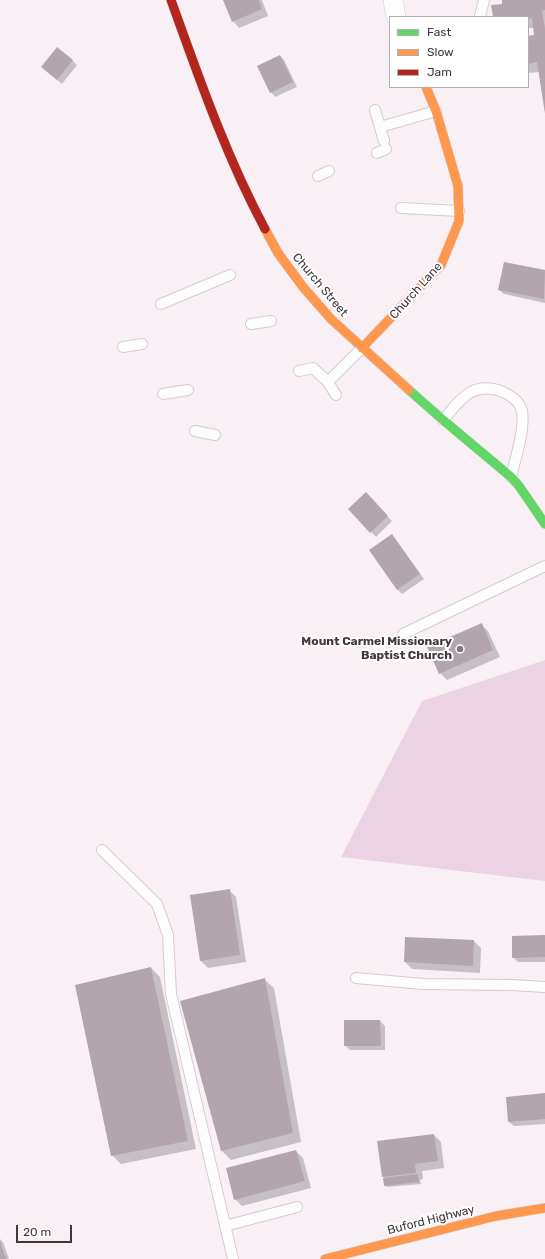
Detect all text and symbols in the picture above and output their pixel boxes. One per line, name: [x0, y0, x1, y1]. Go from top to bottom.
legend: [389, 16, 529, 88]
text: Fast: [427, 25, 451, 39]
text: Slow: [427, 45, 454, 59]
text: Jam: [427, 65, 452, 79]
street label: Church Street: [289, 250, 351, 320]
street label: Church Lane: [387, 260, 445, 322]
place label: Mount Carmel Missionary Baptist Church: [301, 635, 452, 663]
marker: Mount Carmel Missionary Baptist Church: [455, 644, 465, 654]
street label: Buford Highway: [386, 1202, 476, 1238]
scale bar: [18, 1217, 74, 1243]
text: 20 m: [23, 1225, 51, 1239]

